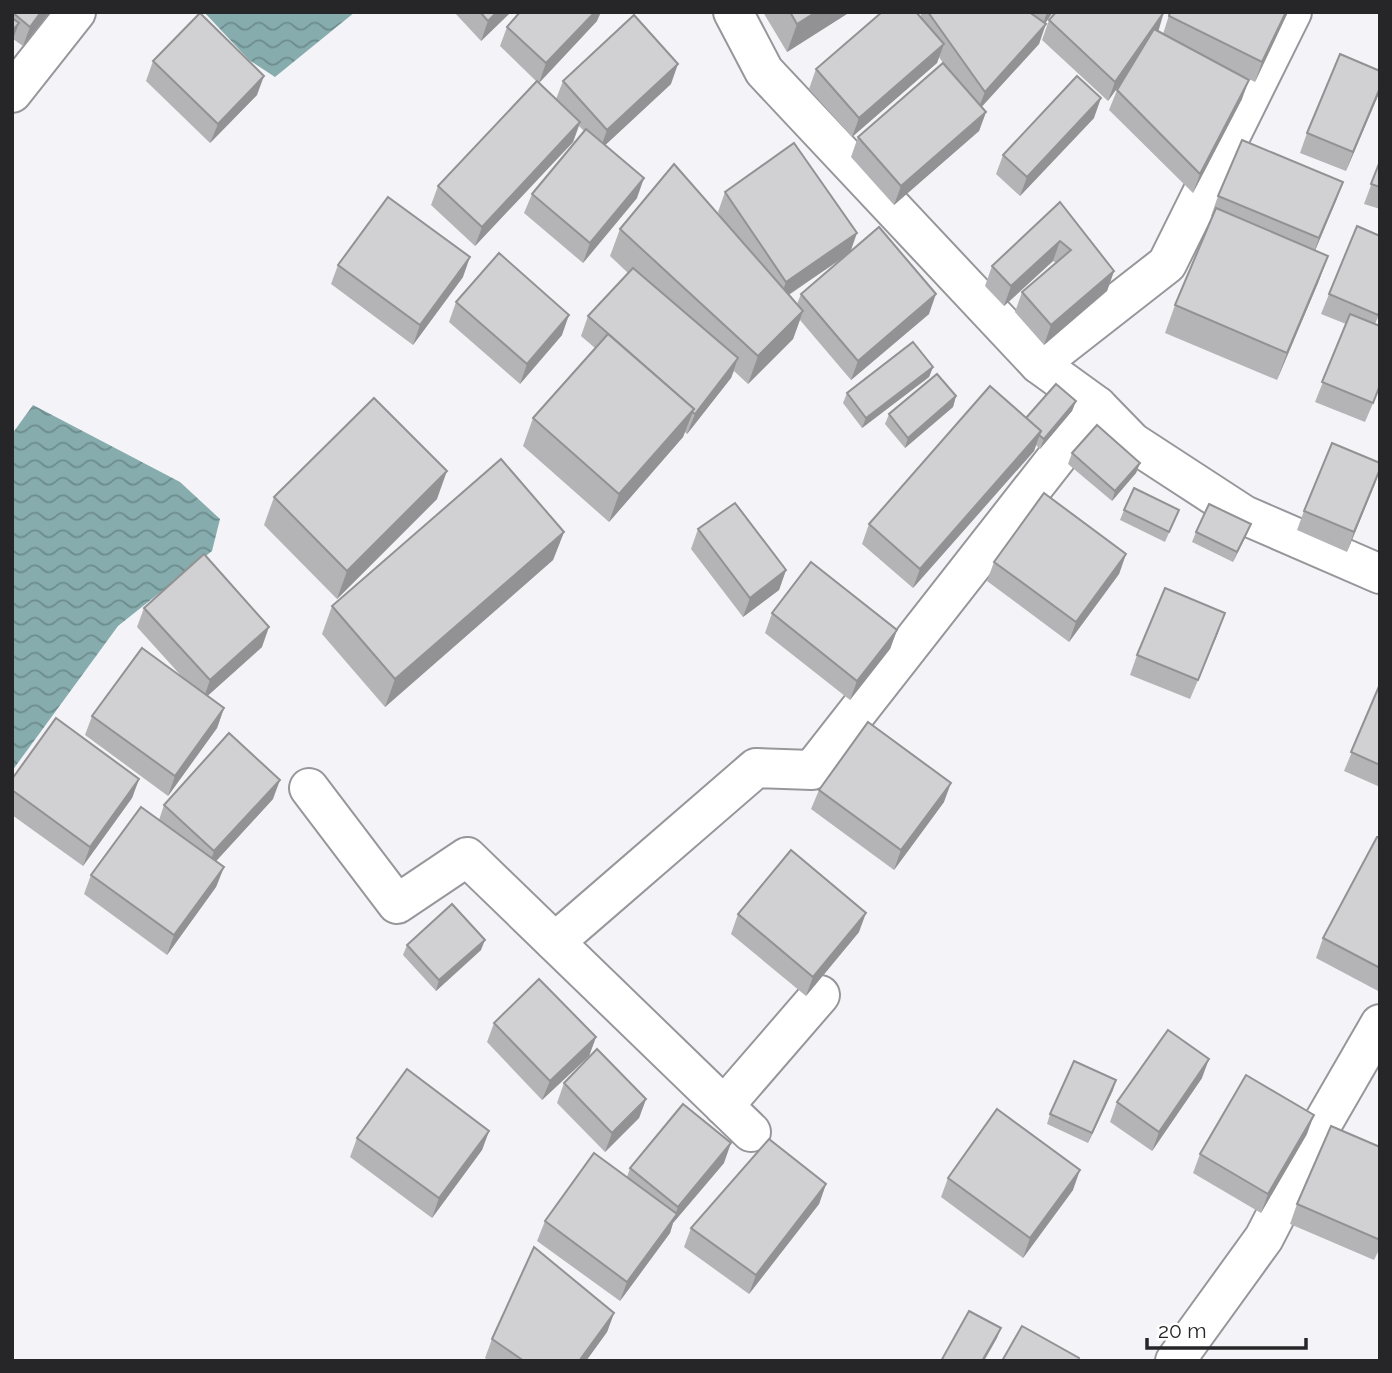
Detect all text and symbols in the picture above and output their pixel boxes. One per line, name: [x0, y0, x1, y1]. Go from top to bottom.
scale bar: [1147, 1306, 1306, 1350]
text: 20 m: [1158, 1318, 1206, 1343]

